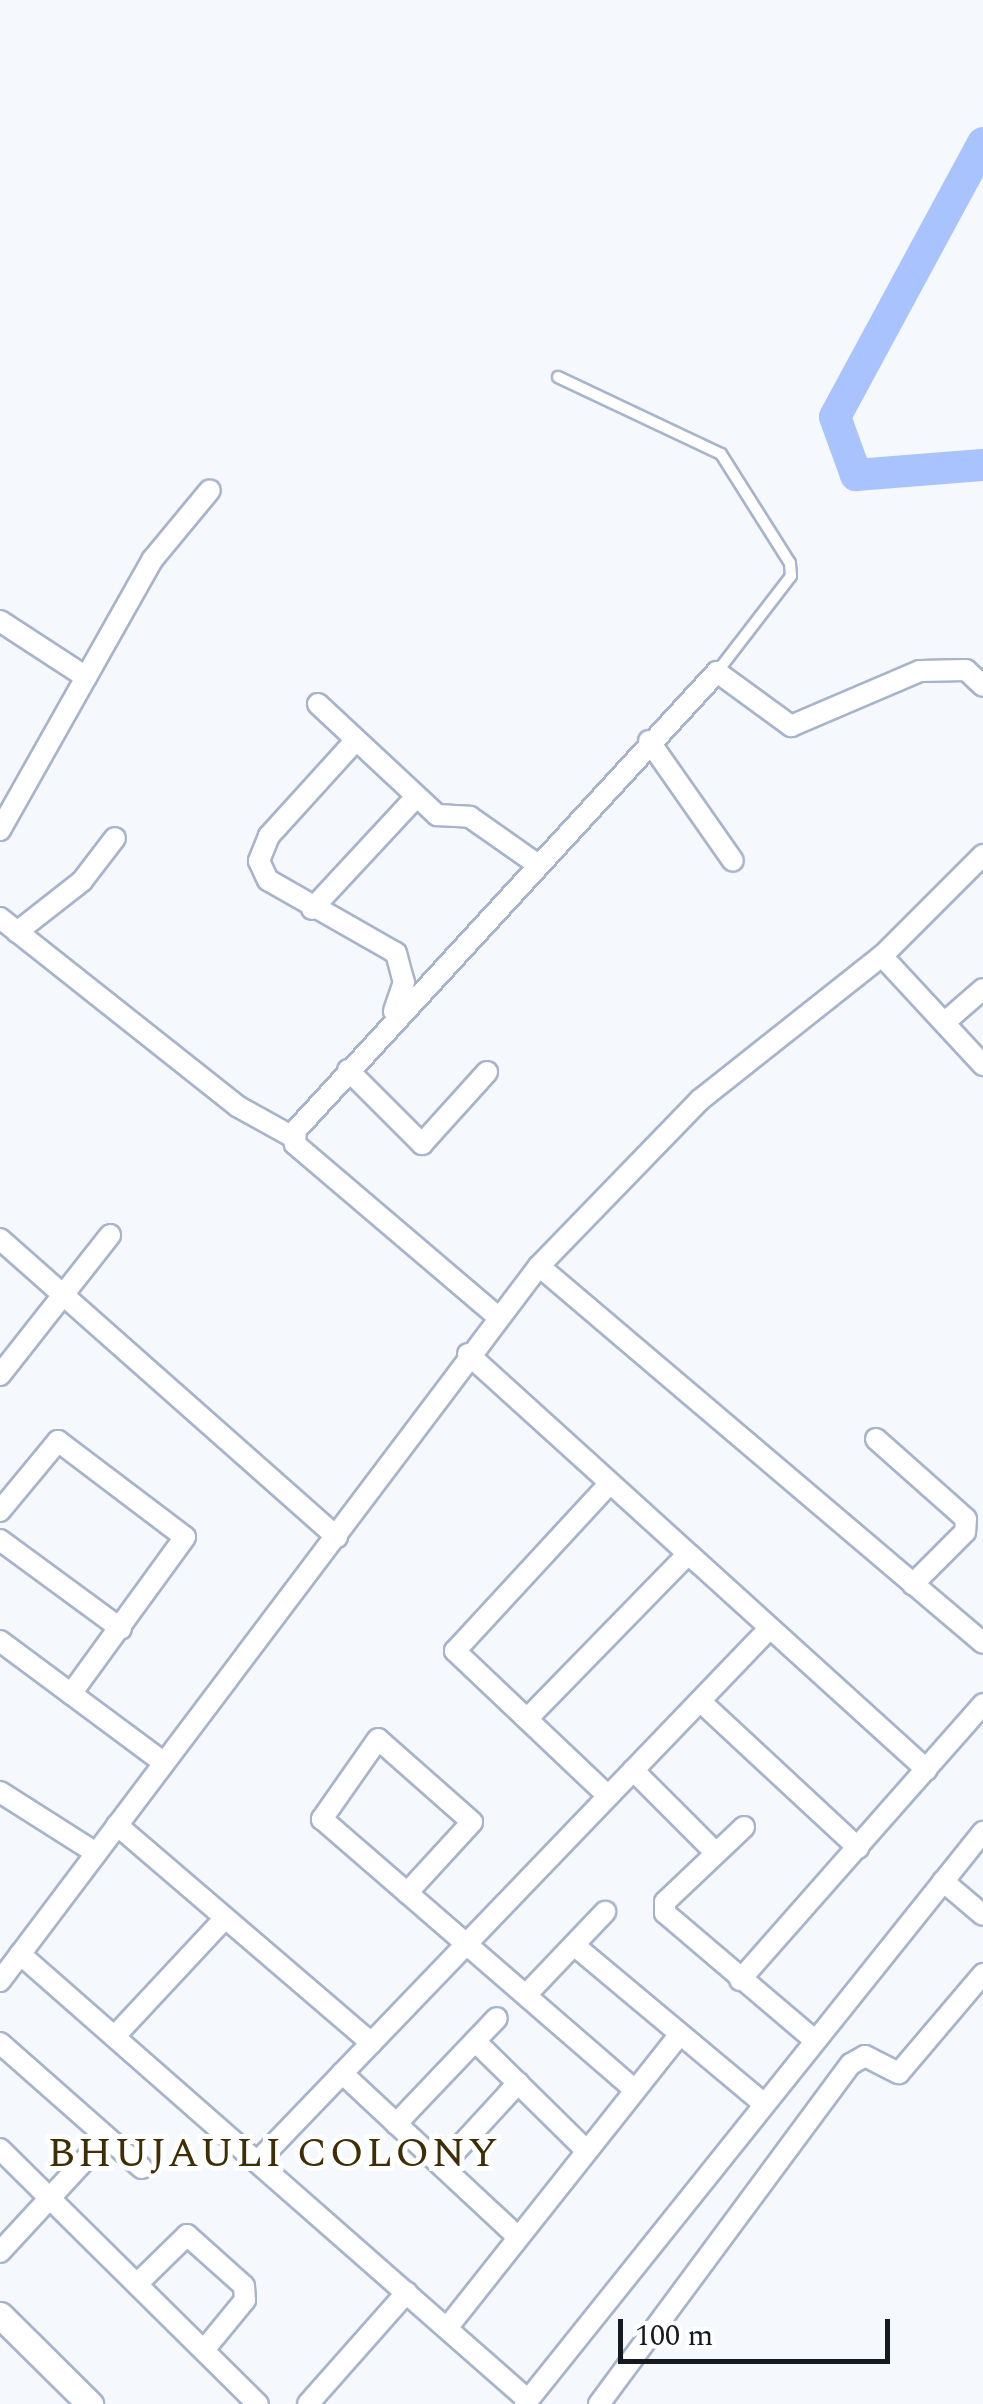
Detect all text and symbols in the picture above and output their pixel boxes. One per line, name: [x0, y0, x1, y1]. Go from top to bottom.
district label: BHUJAULI COLONY: [48, 2129, 500, 2179]
scale bar: [623, 2299, 896, 2361]
text: 100 m: [635, 2313, 713, 2359]

